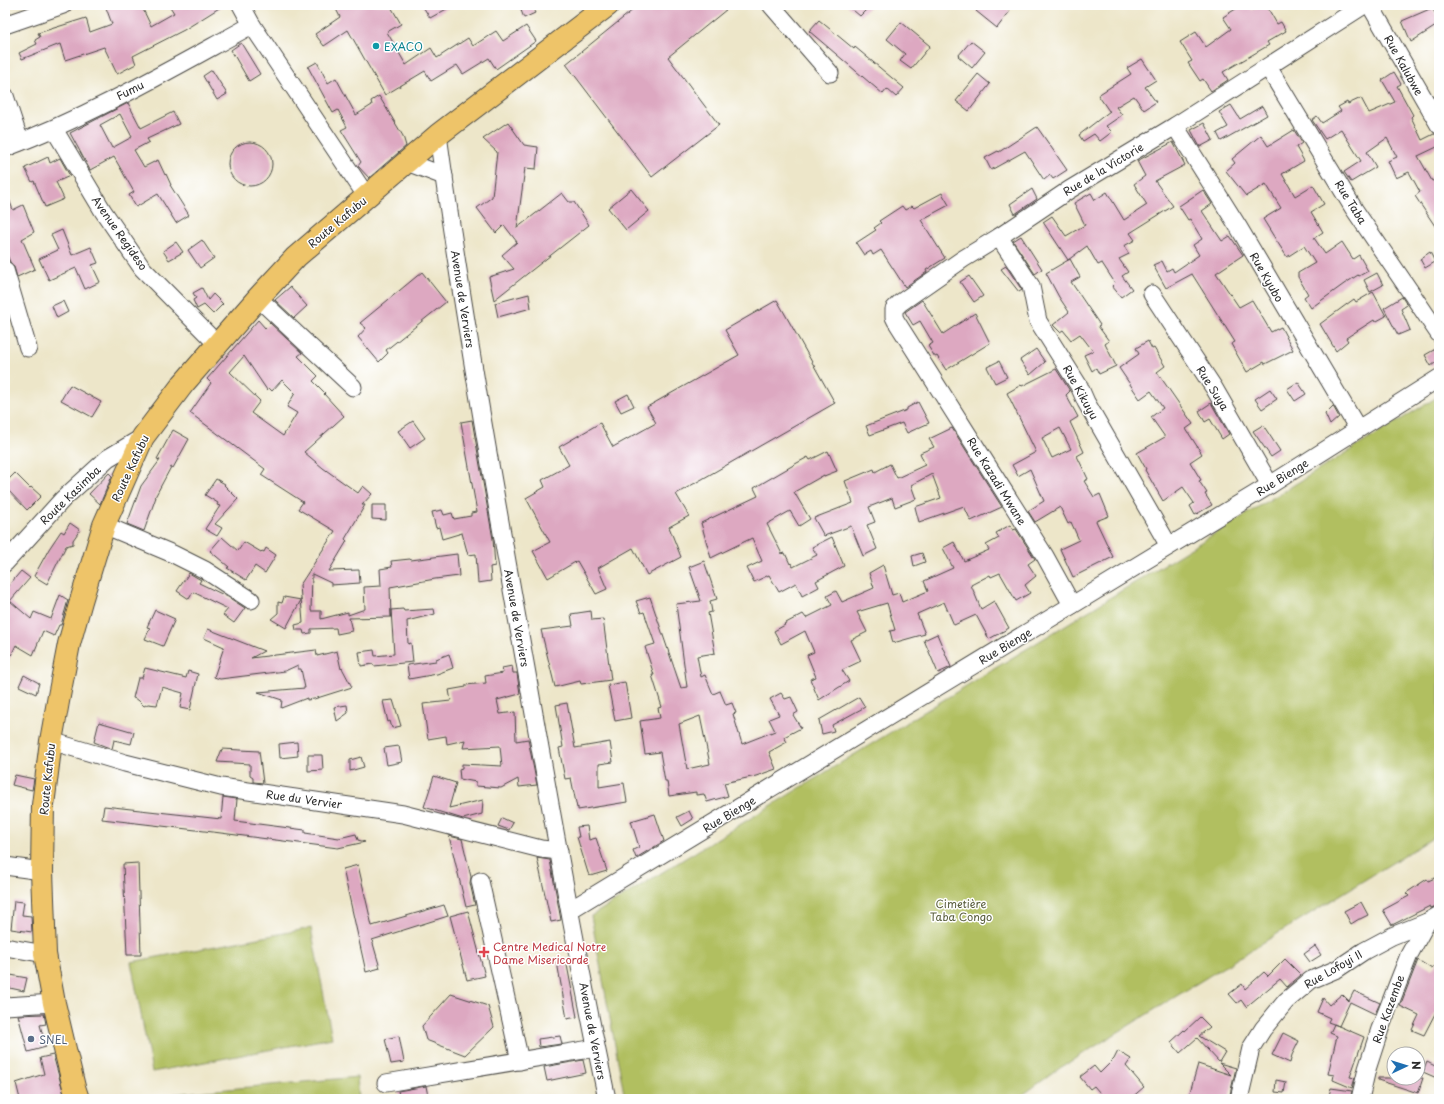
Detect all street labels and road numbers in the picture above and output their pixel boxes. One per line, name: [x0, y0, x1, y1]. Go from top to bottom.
street label: Rue Kalubwe: [1380, 32, 1428, 98]
street label: Fumu: [113, 76, 147, 104]
street label: Rue de la Victorie: [1060, 138, 1147, 200]
street label: Rue Taba: [1331, 177, 1371, 227]
street label: Avenue Regideso: [88, 192, 152, 274]
street label: Route Kafubu: [304, 192, 370, 252]
street label: Avenue de Verviers: [447, 249, 479, 349]
street label: Rue Kyubo: [1246, 249, 1288, 305]
street label: Rue Kikuyu: [1059, 362, 1103, 422]
street label: Rue Suya: [1193, 362, 1234, 414]
street label: Route Kafubu: [107, 432, 153, 504]
street label: Rue Kazadi Mwane: [963, 434, 1031, 528]
street label: Rue Bienge: [1252, 454, 1312, 500]
street label: Route Kasimba: [36, 461, 104, 528]
street label: Avenue de Verviers: [500, 568, 534, 668]
street label: Rue Bienge: [975, 624, 1035, 668]
street label: Route Kafubu: [35, 742, 59, 816]
street label: Rue du Vervier: [265, 785, 344, 813]
street label: Rue Bienge: [699, 792, 759, 836]
street label: Rue Lofoyi II: [1301, 945, 1365, 993]
street label: Rue Kazembe: [1368, 972, 1408, 1046]
street label: Avenue de Verviers: [575, 981, 611, 1081]

